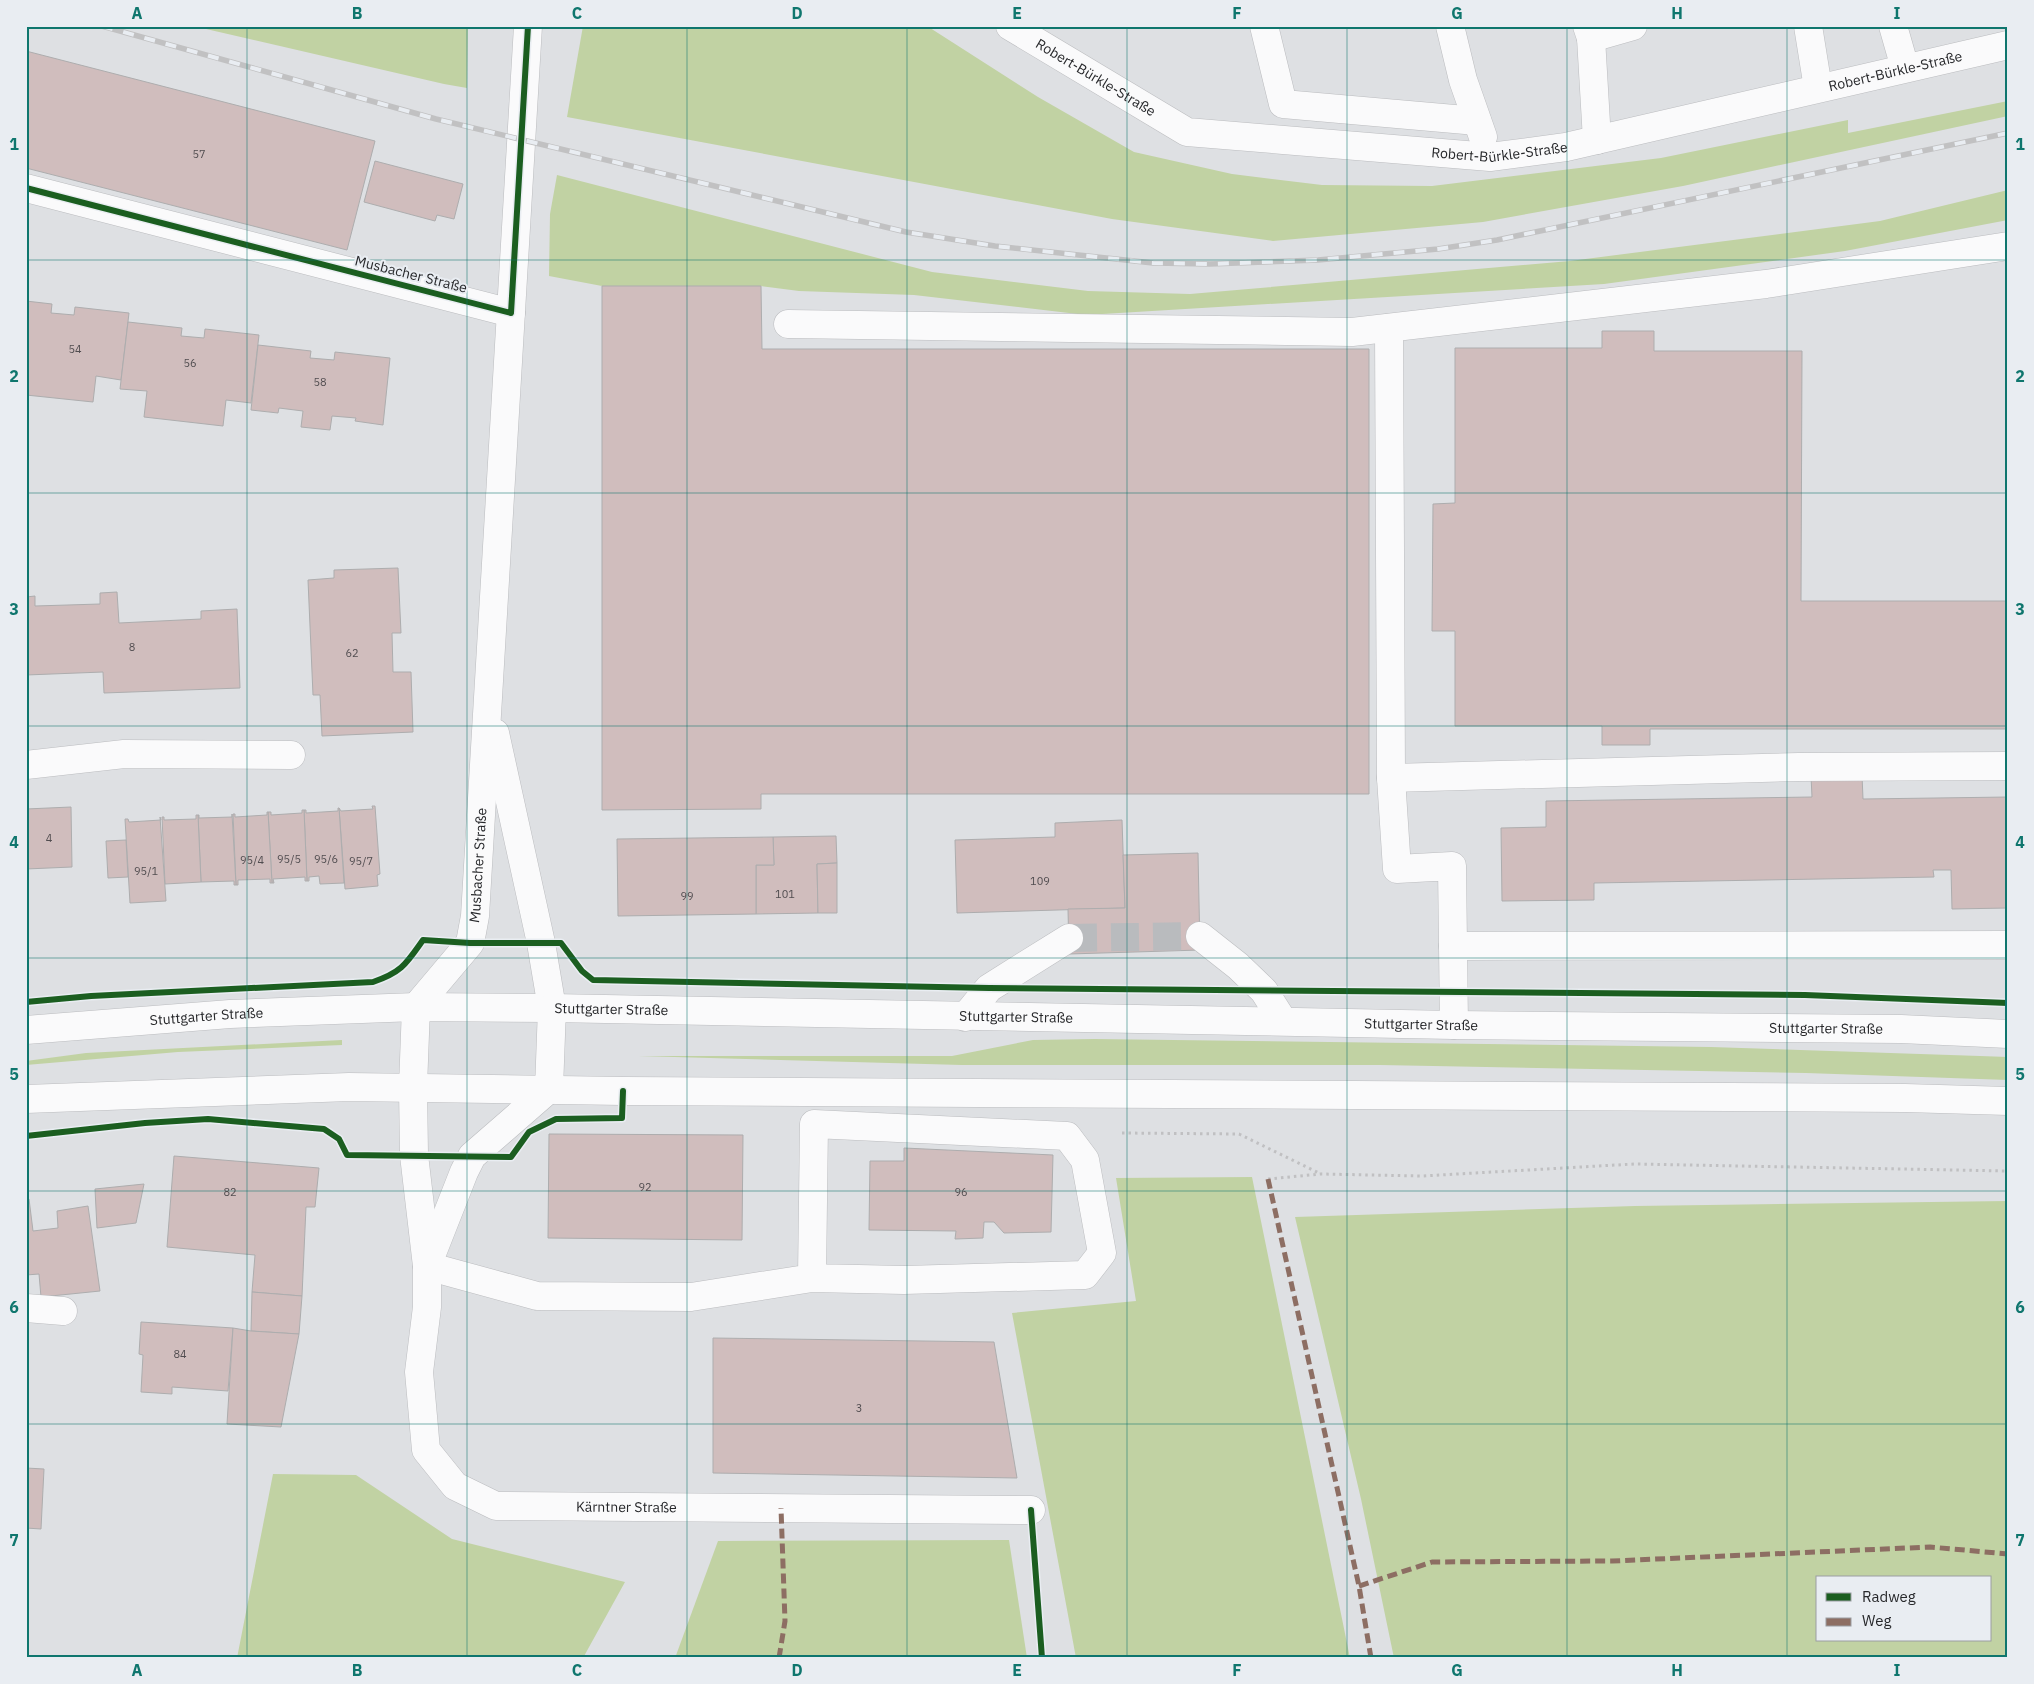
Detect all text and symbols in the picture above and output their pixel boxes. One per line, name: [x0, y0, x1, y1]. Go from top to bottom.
text: A: [132, 3, 143, 23]
text: B: [352, 3, 363, 23]
text: C: [572, 3, 582, 23]
text: D: [791, 3, 803, 23]
text: E: [1012, 3, 1022, 23]
text: F: [1232, 3, 1242, 23]
text: G: [1451, 3, 1463, 23]
text: H: [1671, 3, 1683, 23]
text: I: [1894, 3, 1901, 23]
street label: Robert-Bürkle-Straße: [1033, 35, 1159, 120]
street label: Robert-Bürkle-Straße: [1827, 47, 1964, 95]
text: 1: [9, 134, 19, 154]
text: 1: [2015, 134, 2025, 154]
street label: Robert-Bürkle-Straße: [1431, 138, 1569, 166]
house number: 57: [192, 147, 206, 161]
street label: Musbacher Straße: [353, 251, 469, 297]
house number: 54: [68, 342, 82, 356]
house number: 56: [183, 356, 197, 370]
text: 2: [9, 366, 19, 386]
text: 2: [2015, 366, 2025, 386]
house number: 58: [313, 375, 327, 389]
text: 3: [9, 599, 19, 619]
text: 3: [2015, 599, 2025, 619]
house number: 8: [129, 640, 135, 654]
house number: 62: [345, 646, 359, 660]
street label: Musbacher Straße: [465, 807, 490, 924]
house number: 4: [46, 831, 53, 845]
text: 4: [9, 832, 19, 852]
text: 4: [2015, 832, 2025, 852]
house number: 95/5: [277, 852, 301, 866]
house number: 95/6: [314, 852, 338, 866]
house number: 95/4: [240, 853, 264, 867]
house number: 95/7: [349, 854, 373, 868]
house number: 95/1: [134, 864, 158, 878]
house number: 109: [1030, 874, 1050, 888]
house number: 101: [775, 887, 795, 901]
house number: 99: [680, 889, 694, 903]
street label: Stuttgarter Straße: [554, 999, 669, 1019]
street label: Stuttgarter Straße: [149, 1004, 264, 1029]
street label: Stuttgarter Straße: [959, 1007, 1074, 1027]
street label: Stuttgarter Straße: [1364, 1014, 1478, 1034]
street label: Stuttgarter Straße: [1769, 1019, 1883, 1038]
text: 5: [9, 1064, 19, 1084]
text: 5: [2015, 1064, 2025, 1084]
house number: 92: [638, 1180, 652, 1194]
house number: 82: [223, 1185, 237, 1199]
house number: 96: [954, 1185, 968, 1199]
text: 6: [9, 1297, 19, 1317]
text: 6: [2015, 1297, 2025, 1317]
house number: 84: [173, 1347, 187, 1361]
house number: 3: [856, 1401, 862, 1415]
street label: Kärntner Straße: [576, 1498, 677, 1516]
text: 7: [9, 1530, 19, 1550]
text: 7: [2015, 1530, 2025, 1550]
legend: [1816, 1576, 1992, 1642]
text: Radweg: [1862, 1587, 1916, 1606]
text: Weg: [1862, 1611, 1891, 1630]
text: A: [132, 1660, 143, 1680]
text: B: [352, 1660, 363, 1680]
text: C: [572, 1660, 582, 1680]
text: D: [791, 1660, 803, 1680]
text: E: [1012, 1660, 1022, 1680]
text: F: [1232, 1660, 1242, 1680]
text: G: [1451, 1660, 1463, 1680]
text: H: [1671, 1660, 1683, 1680]
text: I: [1894, 1660, 1901, 1680]

